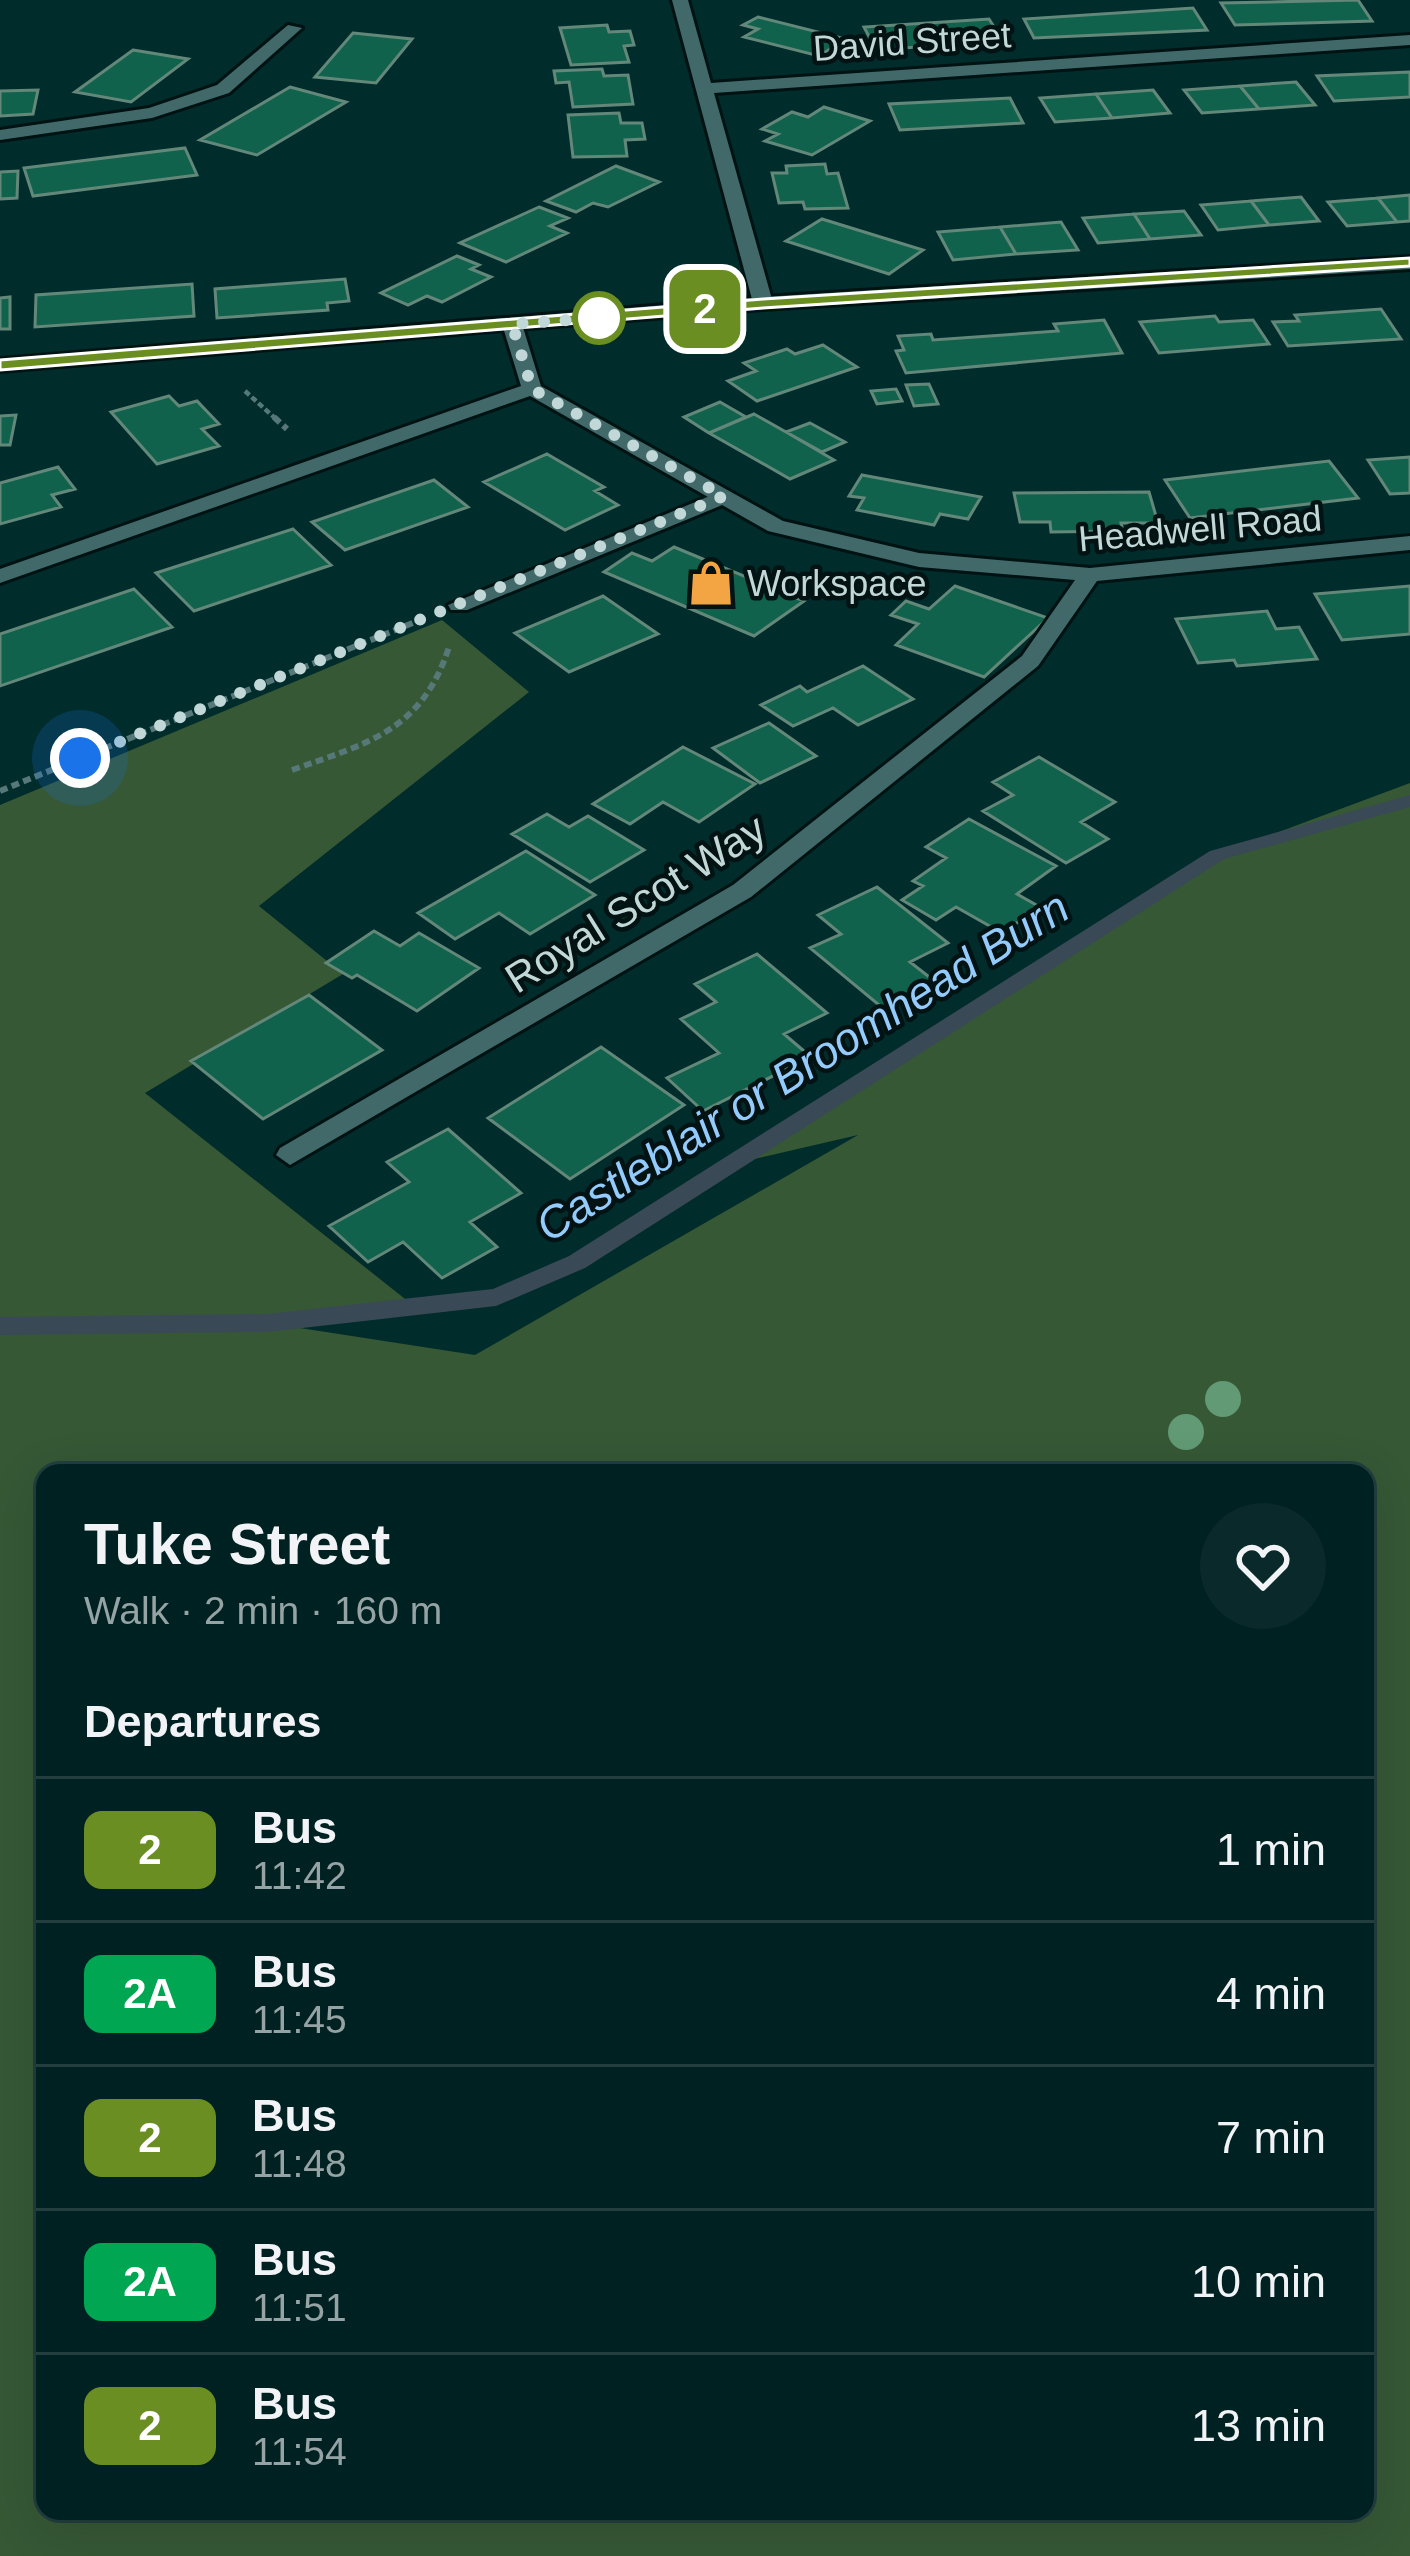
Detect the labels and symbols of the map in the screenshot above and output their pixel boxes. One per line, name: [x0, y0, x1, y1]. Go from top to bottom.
street label: David Street: [812, 14, 1012, 69]
line badge: 2: [666, 270, 744, 348]
unlabelled marker: [574, 293, 624, 343]
street label: Headwell Road: [1077, 497, 1323, 560]
shop icon: Workspace: [686, 558, 736, 608]
place label: Workspace: [747, 563, 926, 604]
your location: [50, 728, 110, 788]
street label: Royal Scot Way: [497, 805, 774, 1002]
water label: Castleblair or Broomhead Burn: [527, 881, 1078, 1252]

